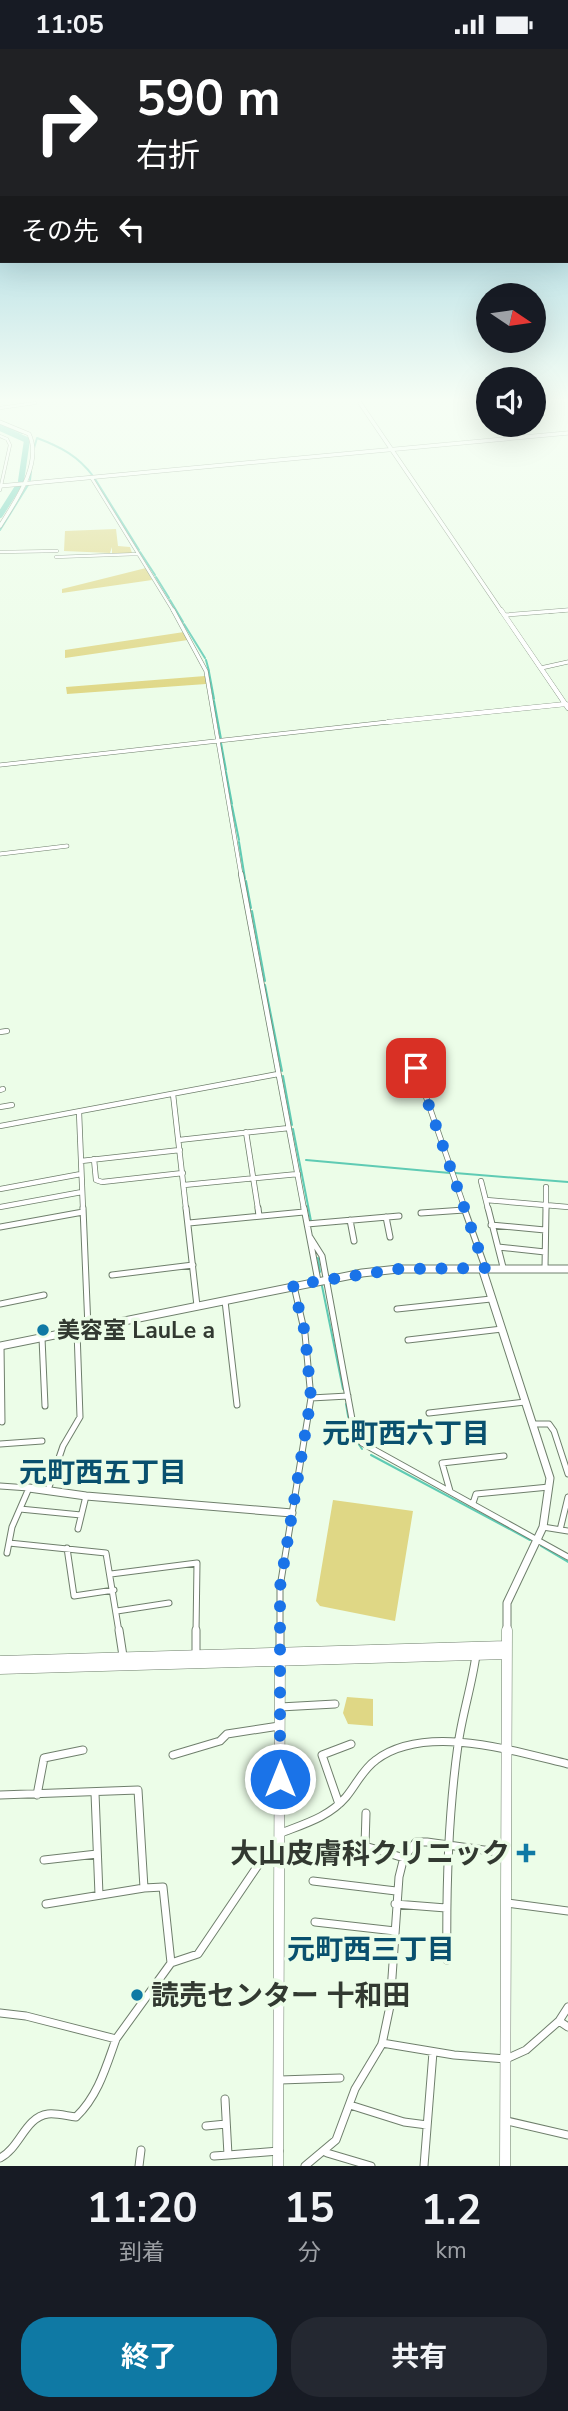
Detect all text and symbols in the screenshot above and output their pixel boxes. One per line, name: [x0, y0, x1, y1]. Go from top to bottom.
text: 11:05: [35, 7, 104, 42]
text: 590 m: [136, 65, 280, 132]
icon: right: [21, 77, 112, 168]
text: 右折: [136, 134, 200, 177]
icon: left: [113, 210, 151, 248]
text: その先: [21, 214, 99, 249]
north arrow: [476, 283, 546, 353]
map controls: [476, 283, 546, 437]
button: sound: [476, 367, 546, 437]
pin: [386, 1038, 446, 1098]
icon: arrive: [397, 1049, 435, 1087]
place label: 美容室 LauLe a: [57, 1315, 215, 1346]
marker: 美容室 LauLe a: [35, 1322, 51, 1338]
district label: 元町西六丁目: [322, 1415, 490, 1453]
district label: 元町西五丁目: [19, 1454, 187, 1492]
position arrow: [243, 1742, 317, 1816]
place label: 大山皮膚科クリニック: [230, 1835, 510, 1873]
marker: 大山皮膚科クリニック: [516, 1843, 536, 1863]
district label: 元町西三丁目: [287, 1931, 455, 1969]
place label: 読売センター 十和田: [151, 1977, 411, 2015]
marker: 読売センター 十和田: [129, 1987, 145, 2003]
text: 11:20: [86, 2180, 198, 2237]
text: 15: [284, 2180, 334, 2237]
text: 1.2: [421, 2182, 482, 2239]
text: km: [436, 2235, 467, 2266]
text: 到着: [119, 2237, 165, 2268]
text: 分: [298, 2237, 321, 2268]
button: 終了: [21, 2317, 277, 2397]
button: 共有: [291, 2317, 547, 2397]

